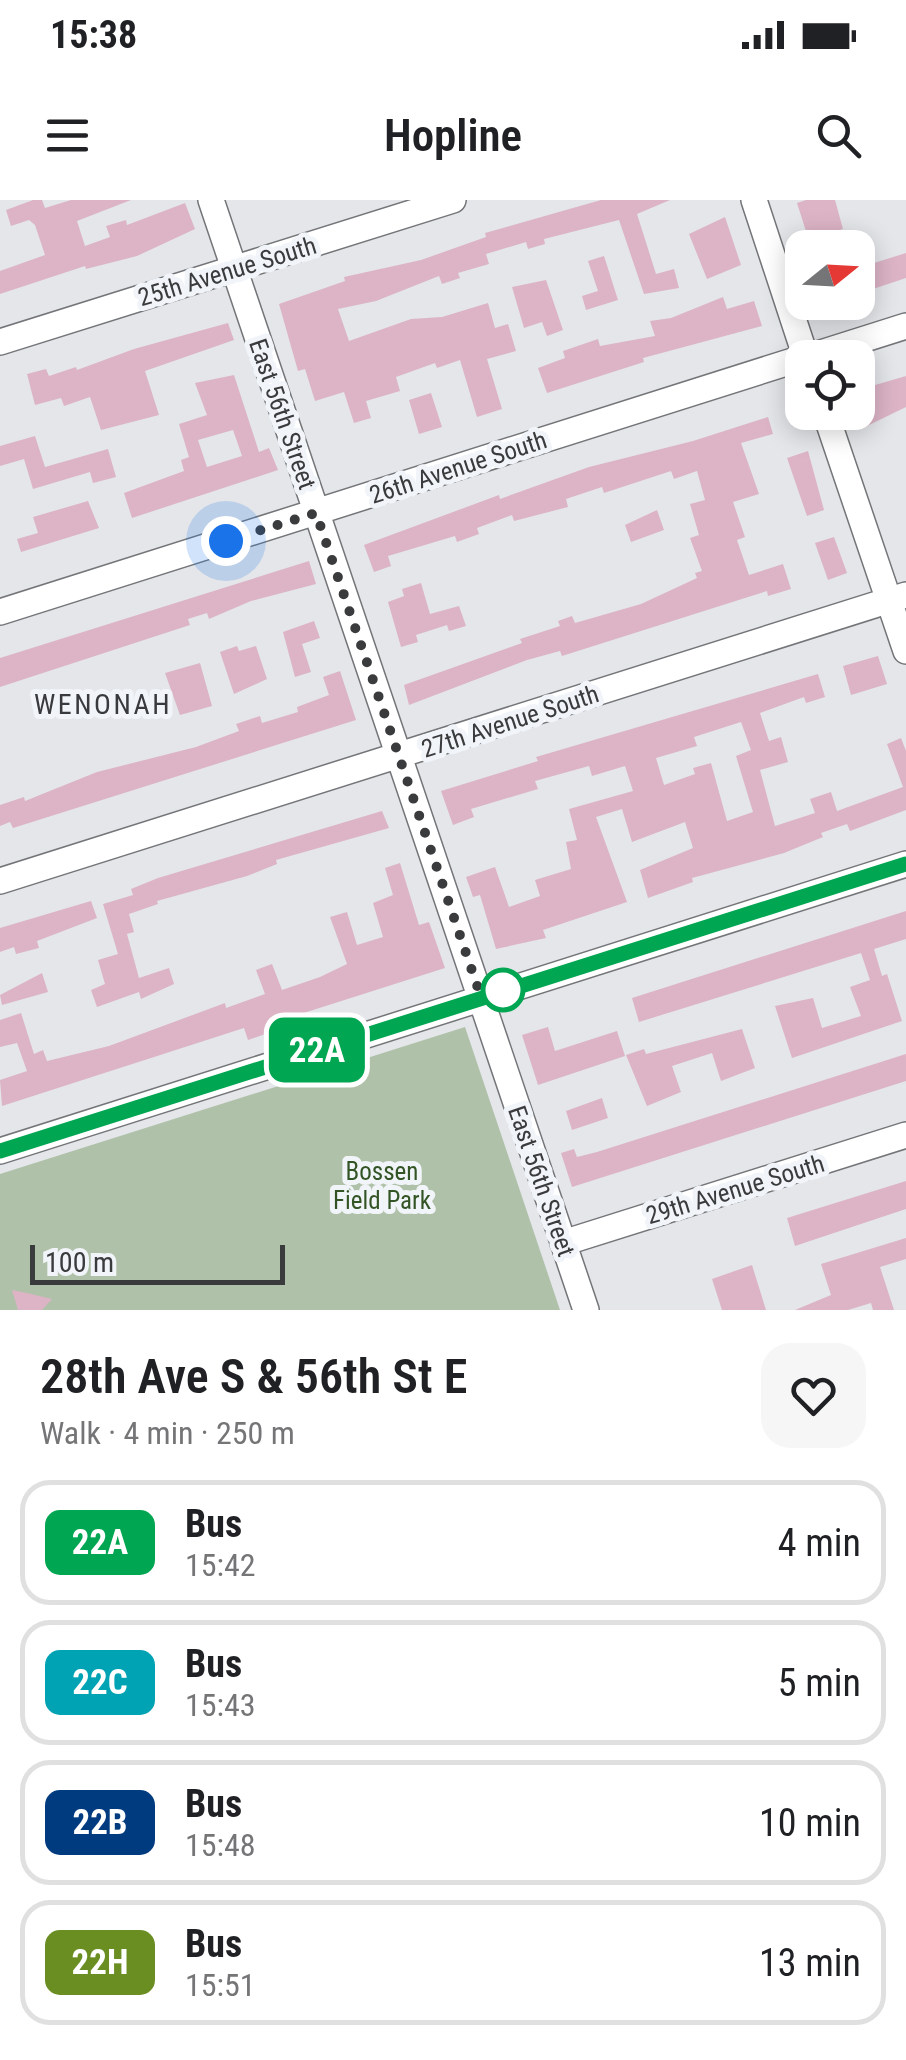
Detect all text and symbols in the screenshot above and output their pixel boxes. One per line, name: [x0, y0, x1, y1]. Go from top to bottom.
text: 15:38: [50, 13, 137, 57]
icon: menu: [40, 108, 95, 163]
icon: search: [811, 108, 866, 163]
text: Hopline: [384, 109, 522, 162]
north arrow: [785, 230, 875, 320]
map controls: [785, 230, 875, 430]
street label: 25th Avenue South: [135, 231, 320, 312]
street label: East 56th Street: [243, 335, 322, 493]
button: locate: [785, 340, 875, 430]
street label: 26th Avenue South: [366, 425, 550, 510]
your location: [201, 516, 251, 566]
street label: 27th Avenue South: [418, 679, 602, 764]
district label: WENONAH: [34, 688, 172, 721]
unlabelled marker: [482, 969, 524, 1011]
line badge: 22A: [260, 1018, 374, 1082]
text: 22A: [289, 1030, 345, 1071]
street label: East 56th Street: [502, 1102, 581, 1260]
street label: 29th Avenue South: [643, 1149, 828, 1230]
park label: Bossen Field Park: [333, 1157, 432, 1215]
scale bar: [30, 1240, 285, 1284]
text: 100 m: [45, 1246, 114, 1279]
button: heart: [761, 1343, 866, 1448]
text: 28th Ave S & 56th St E: [40, 1348, 467, 1405]
text: Walk · 4 min · 250 m: [40, 1414, 295, 1452]
text: Bus: [185, 1502, 242, 1546]
text: 4 min: [778, 1521, 861, 1565]
text: 22A: [72, 1522, 128, 1563]
text: 15:42: [185, 1546, 256, 1584]
text: Bus: [185, 1642, 242, 1686]
text: 5 min: [778, 1661, 861, 1705]
text: 22C: [72, 1662, 128, 1703]
text: 15:43: [185, 1686, 256, 1724]
text: Bus: [185, 1782, 242, 1826]
text: 10 min: [759, 1801, 861, 1845]
text: 22B: [72, 1802, 128, 1843]
text: 15:48: [185, 1826, 256, 1864]
text: Bus: [185, 1922, 242, 1966]
text: 13 min: [759, 1941, 861, 1985]
text: 22H: [72, 1942, 128, 1983]
text: 15:51: [185, 1966, 256, 2004]

